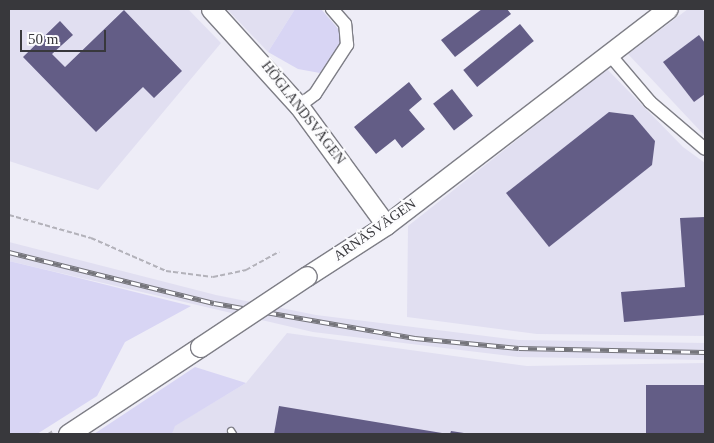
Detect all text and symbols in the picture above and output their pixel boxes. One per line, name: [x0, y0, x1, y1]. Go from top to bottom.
scale bar: [22, 20, 109, 52]
text: 50 m: [28, 31, 58, 47]
street label: HÖGLANDSVÄGEN: [258, 58, 348, 168]
street label: ARNÄSVÄGEN: [331, 195, 419, 265]

